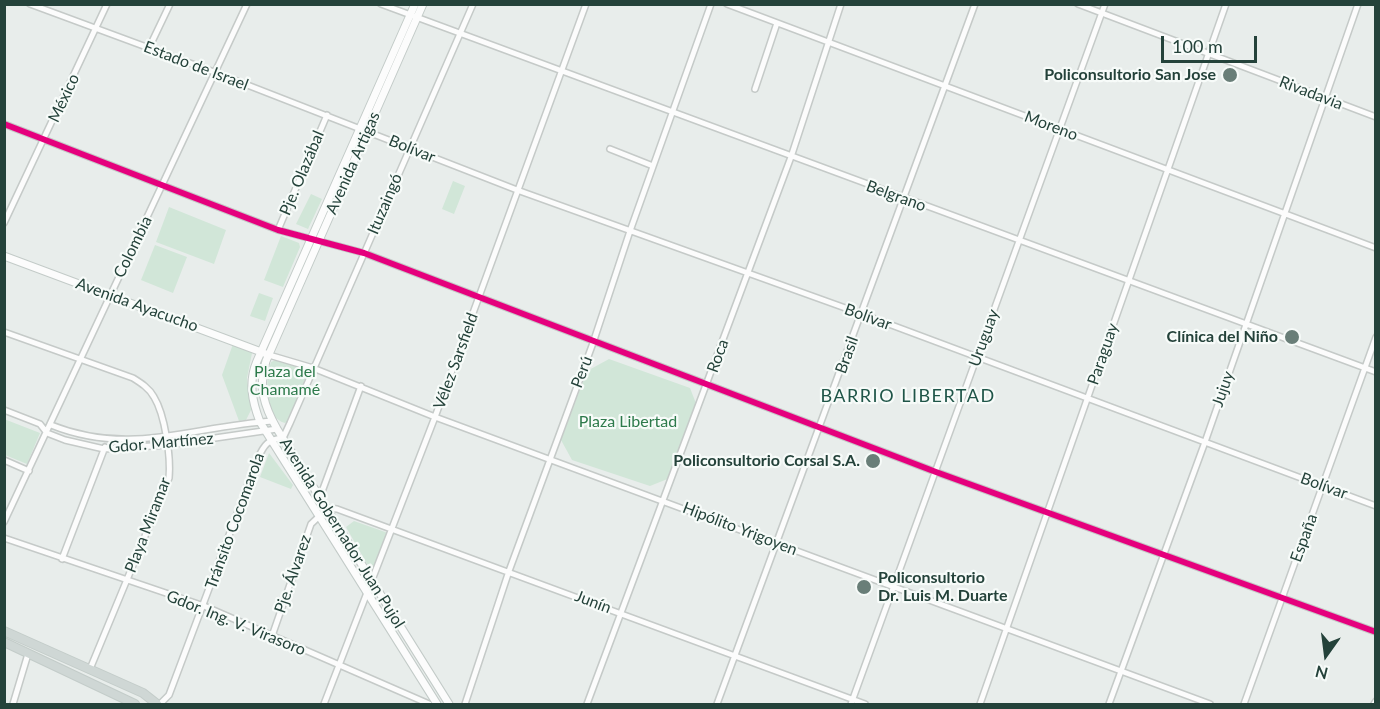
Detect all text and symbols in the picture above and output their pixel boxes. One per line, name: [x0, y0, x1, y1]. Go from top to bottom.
scale bar: [1164, 24, 1260, 62]
text: 100 m: [1172, 35, 1223, 57]
street label: Estado de Israel: [141, 37, 251, 95]
place label: Policonsultorio San Jose: [1044, 65, 1216, 85]
marker: Policonsultorio San Jose: [1221, 66, 1239, 84]
street label: México: [44, 71, 84, 125]
street label: Rivadavia: [1276, 72, 1346, 114]
street label: Moreno: [1022, 107, 1080, 145]
street label: Avenida Artigas: [322, 109, 384, 217]
street label: Pje. Olazábal: [276, 128, 328, 218]
street label: Bolívar: [386, 131, 438, 167]
street label: Ituzaingó: [364, 171, 406, 237]
street label: Belgrano: [863, 176, 929, 216]
street label: Colombia: [110, 213, 156, 281]
street label: Avenida Ayacucho: [73, 274, 201, 336]
street label: Bolívar: [842, 300, 894, 334]
street label: Uruguay: [965, 307, 1003, 369]
street label: Vélez Sarsfield: [430, 310, 482, 412]
street label: Paraguay: [1083, 321, 1123, 387]
place label: Clínica del Niño: [1167, 327, 1278, 347]
marker: Clínica del Niño: [1283, 328, 1301, 346]
street label: Brasil: [831, 334, 863, 376]
street label: Roca: [703, 337, 733, 375]
street label: Perú: [567, 353, 597, 391]
park label: Plaza del Chamamé: [250, 362, 320, 400]
street label: Jujuy: [1208, 369, 1238, 409]
district label: BARRIO LIBERTAD: [820, 385, 996, 407]
park label: Plaza Libertad: [579, 412, 677, 432]
street label: Gdor. Martínez: [108, 429, 214, 457]
street label: Avenida Gobernador Juan Pujol: [275, 434, 409, 632]
street label: Tránsito Cocomarola: [201, 450, 269, 592]
place label: Policonsultorio Corsal S.A.: [673, 451, 860, 471]
marker: Policonsultorio Corsal S.A.: [864, 452, 882, 470]
street label: Bolívar: [1298, 469, 1350, 503]
street label: Playa Miramar: [121, 475, 175, 575]
street label: Hipólito Yrigoyen: [680, 498, 800, 560]
street label: España: [1286, 511, 1322, 565]
street label: Pje. Álvarez: [271, 532, 315, 616]
place label: Policonsultorio Dr. Luis M. Duarte: [878, 568, 1007, 606]
marker: Policonsultorio Dr. Luis M. Duarte: [855, 578, 873, 596]
street label: Gdor. Ing. V. Virasoro: [164, 586, 308, 660]
street label: Junín: [572, 586, 614, 618]
north arrow: [1296, 625, 1356, 685]
text: N: [1313, 662, 1330, 684]

